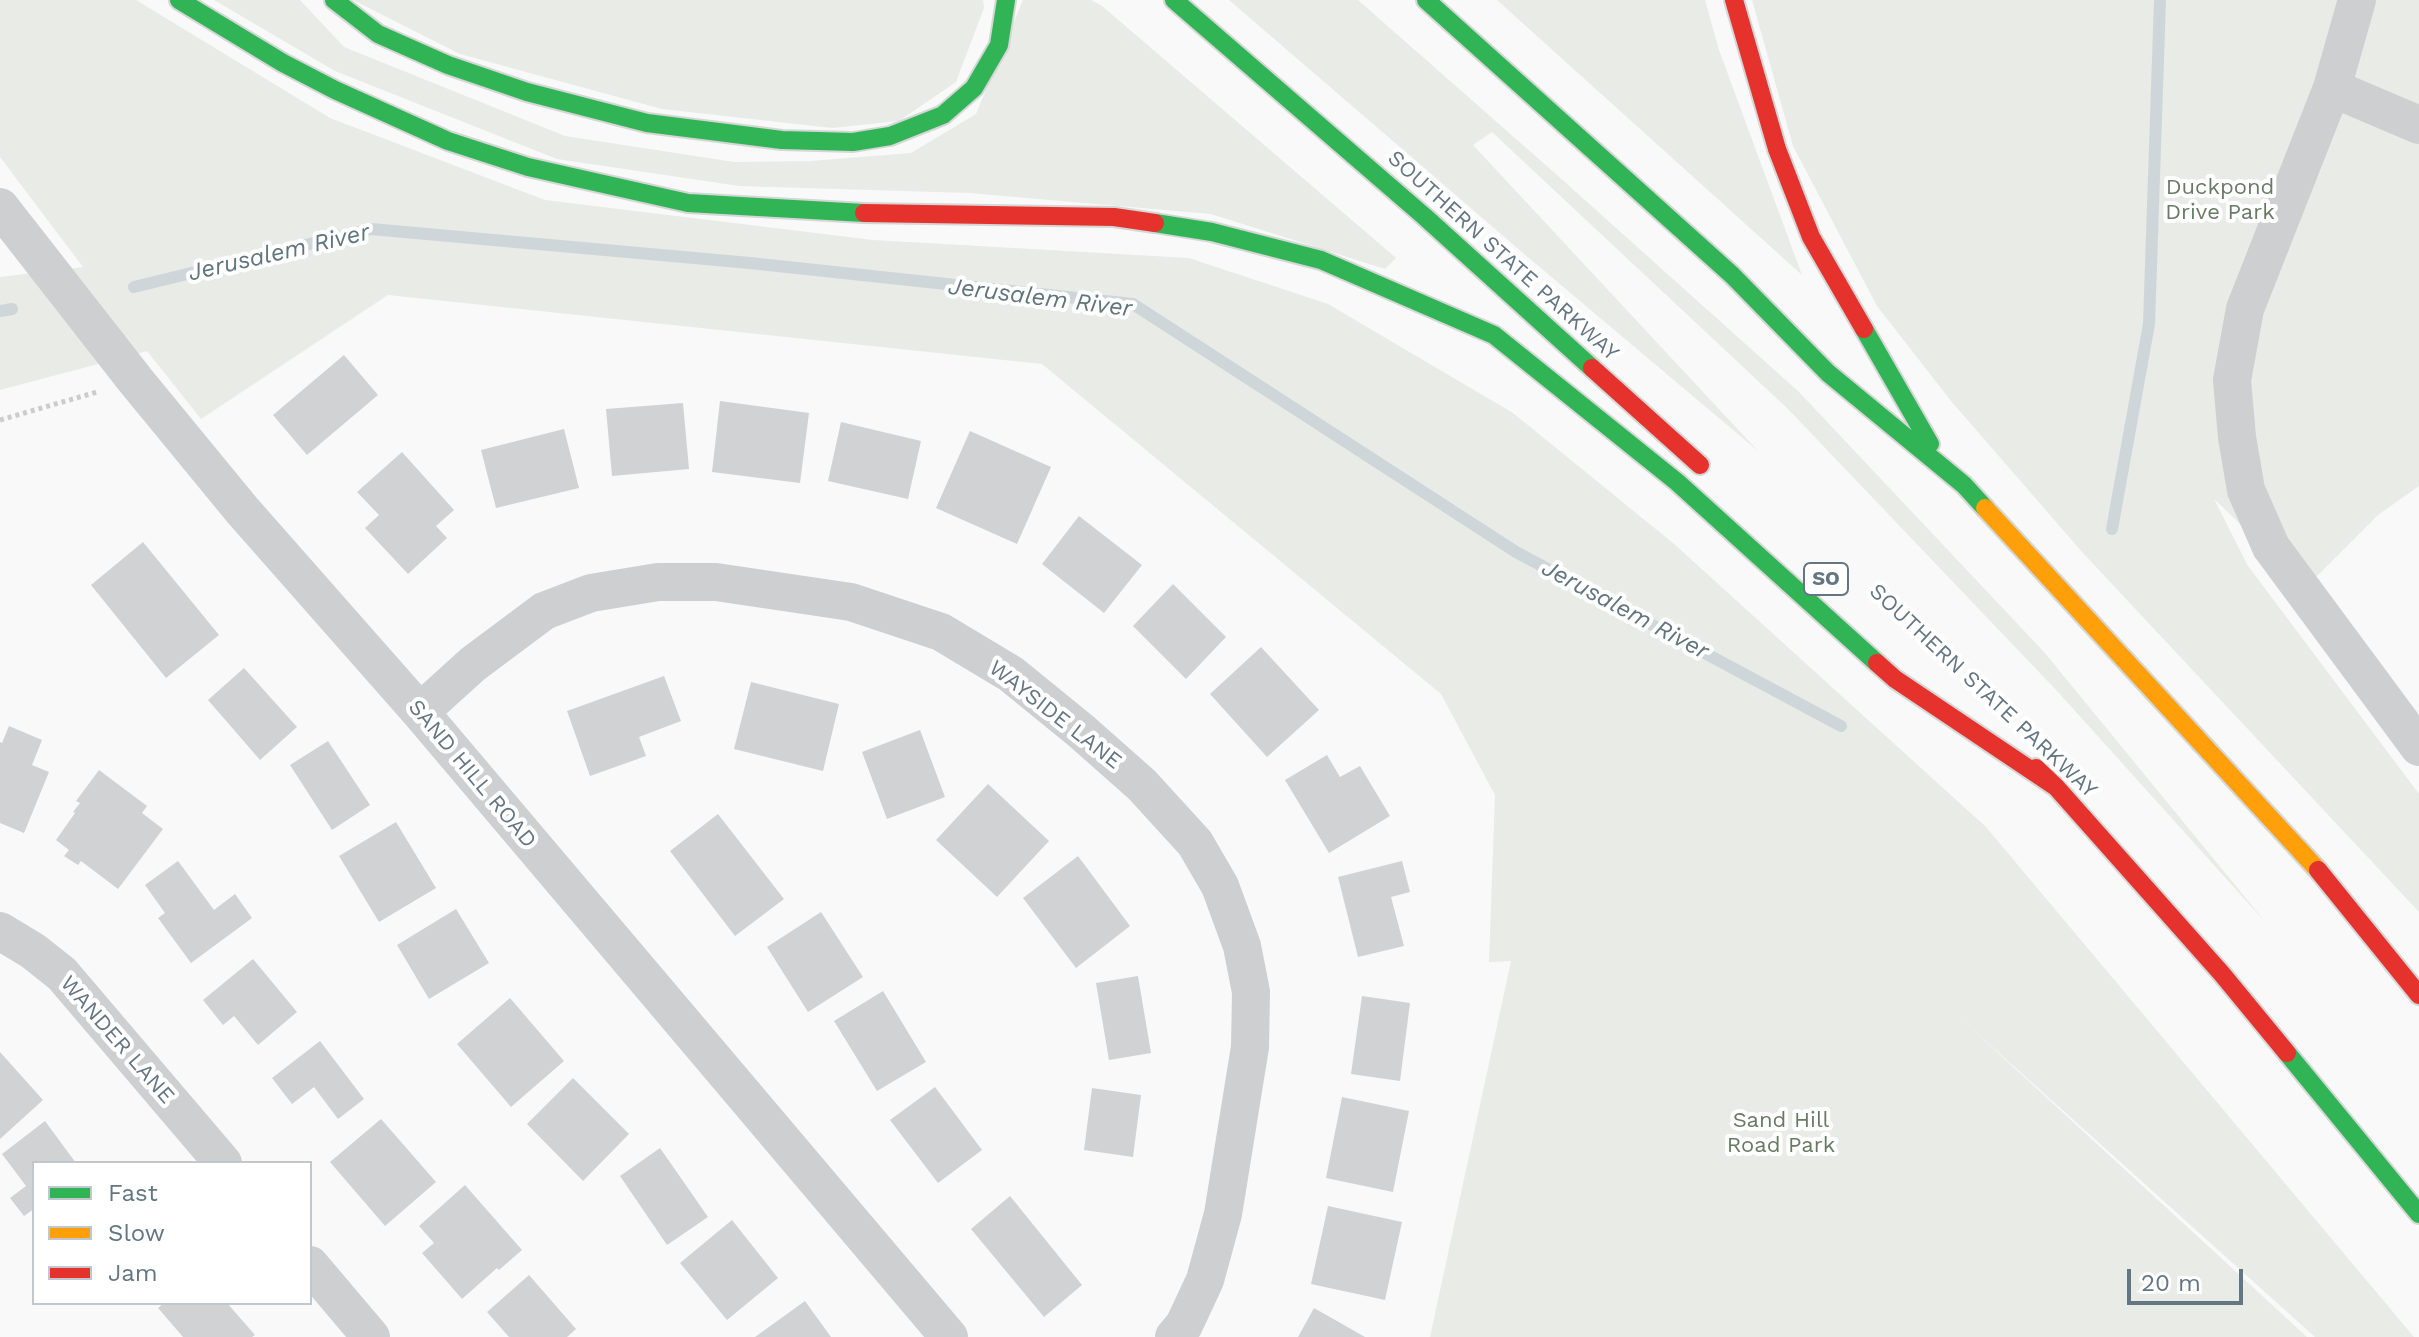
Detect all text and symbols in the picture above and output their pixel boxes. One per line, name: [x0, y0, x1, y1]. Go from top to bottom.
street label: SOUTHERN STATE PARKWAY: [1382, 145, 1624, 367]
park label: Duckpond Drive Park: [2165, 175, 2275, 226]
water label: Jerusalem River: [186, 218, 372, 288]
water label: Jerusalem River: [946, 272, 1134, 324]
water label: Jerusalem River: [1536, 554, 1714, 666]
road number: SO: [1804, 563, 1848, 595]
street label: SOUTHERN STATE PARKWAY: [1864, 578, 2102, 804]
street label: WAYSIDE LANE: [983, 655, 1127, 775]
street label: SAND HILL ROAD: [402, 695, 542, 853]
street label: WANDER LANE: [54, 971, 180, 1109]
park label: Sand Hill Road Park: [1727, 1108, 1835, 1160]
legend: [32, 1161, 312, 1305]
text: Fast: [108, 1179, 158, 1207]
text: Slow: [108, 1219, 165, 1247]
scale bar: [2131, 1253, 2247, 1303]
text: Jam: [108, 1259, 158, 1287]
text: 20 m: [2141, 1269, 2201, 1297]

